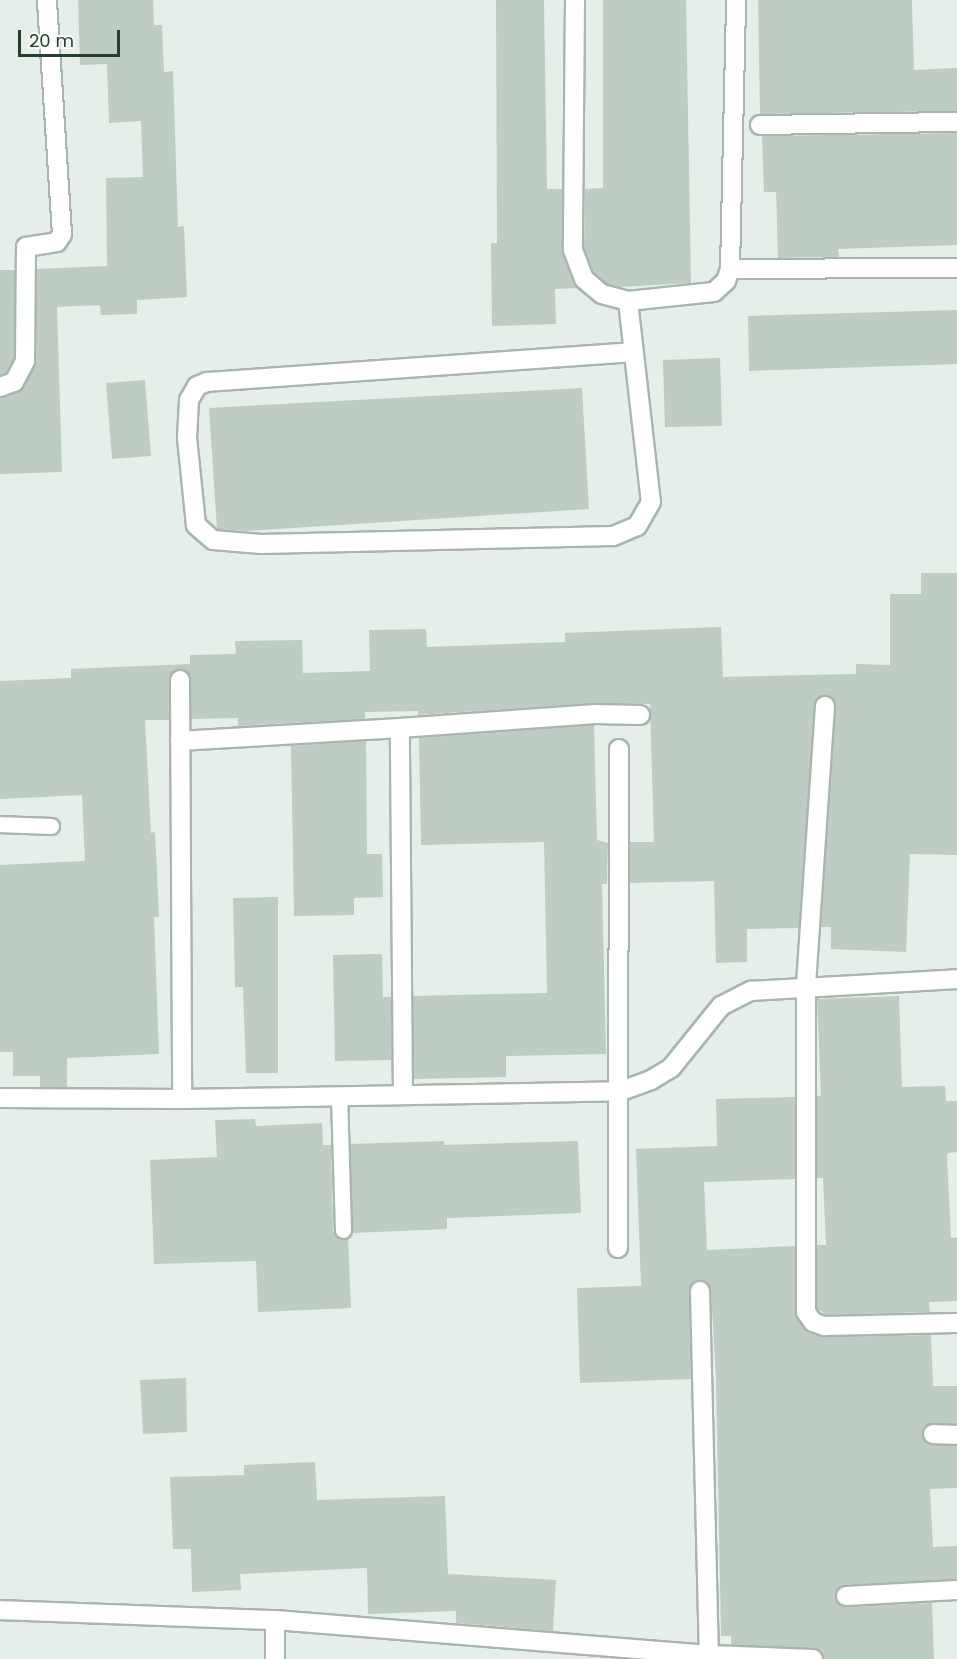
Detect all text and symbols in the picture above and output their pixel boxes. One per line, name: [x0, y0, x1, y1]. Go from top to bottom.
scale bar: [21, 18, 123, 56]
text: 20 m: [29, 28, 74, 53]

